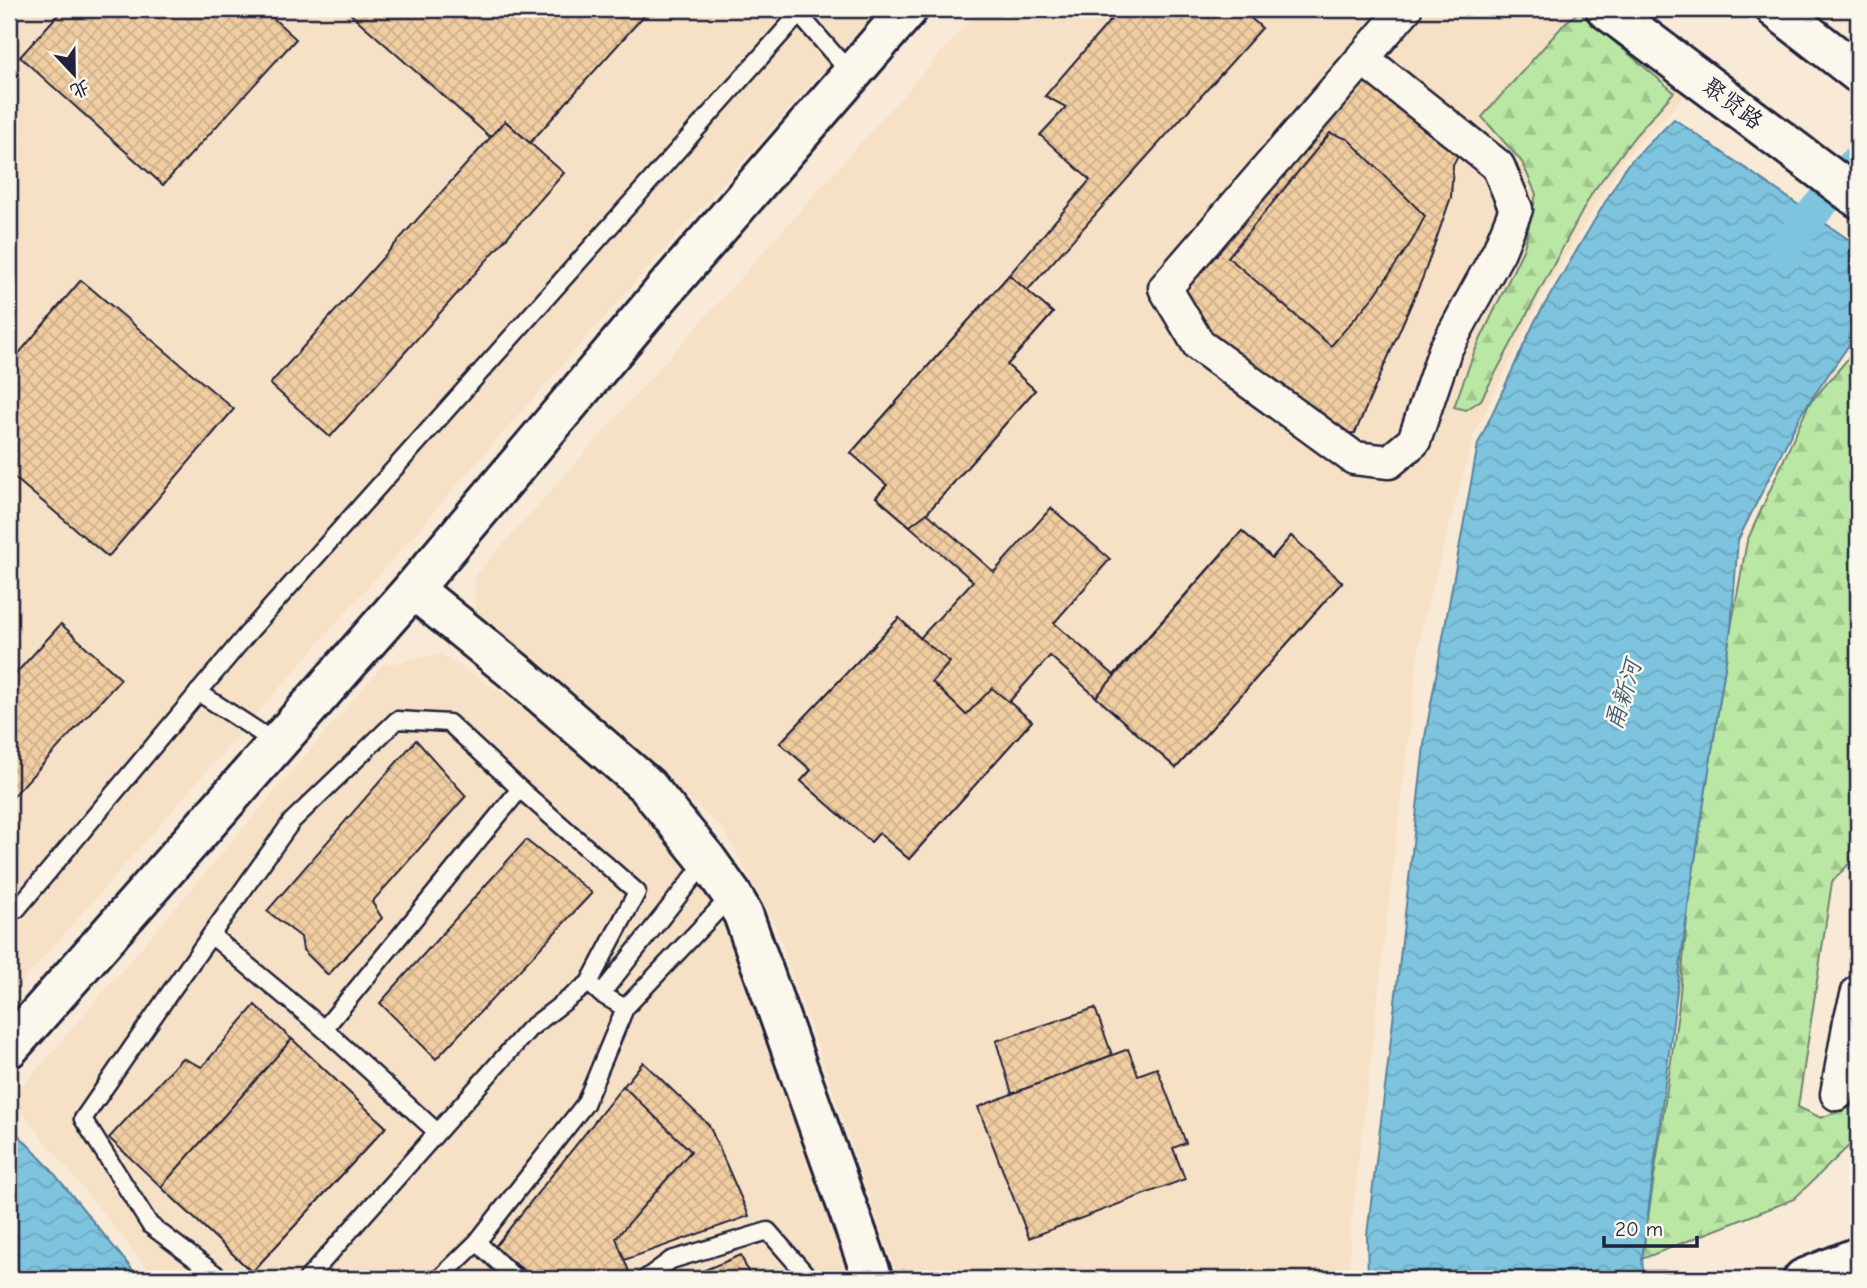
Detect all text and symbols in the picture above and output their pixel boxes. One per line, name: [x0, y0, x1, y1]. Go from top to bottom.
north arrow: [38, 38, 108, 108]
street label: 聚贤路: [1697, 72, 1768, 135]
text: 北: [67, 75, 93, 103]
water label: 甬新河: [1599, 653, 1648, 734]
scale bar: [1604, 1204, 1697, 1248]
text: 20 m: [1615, 1217, 1663, 1241]

